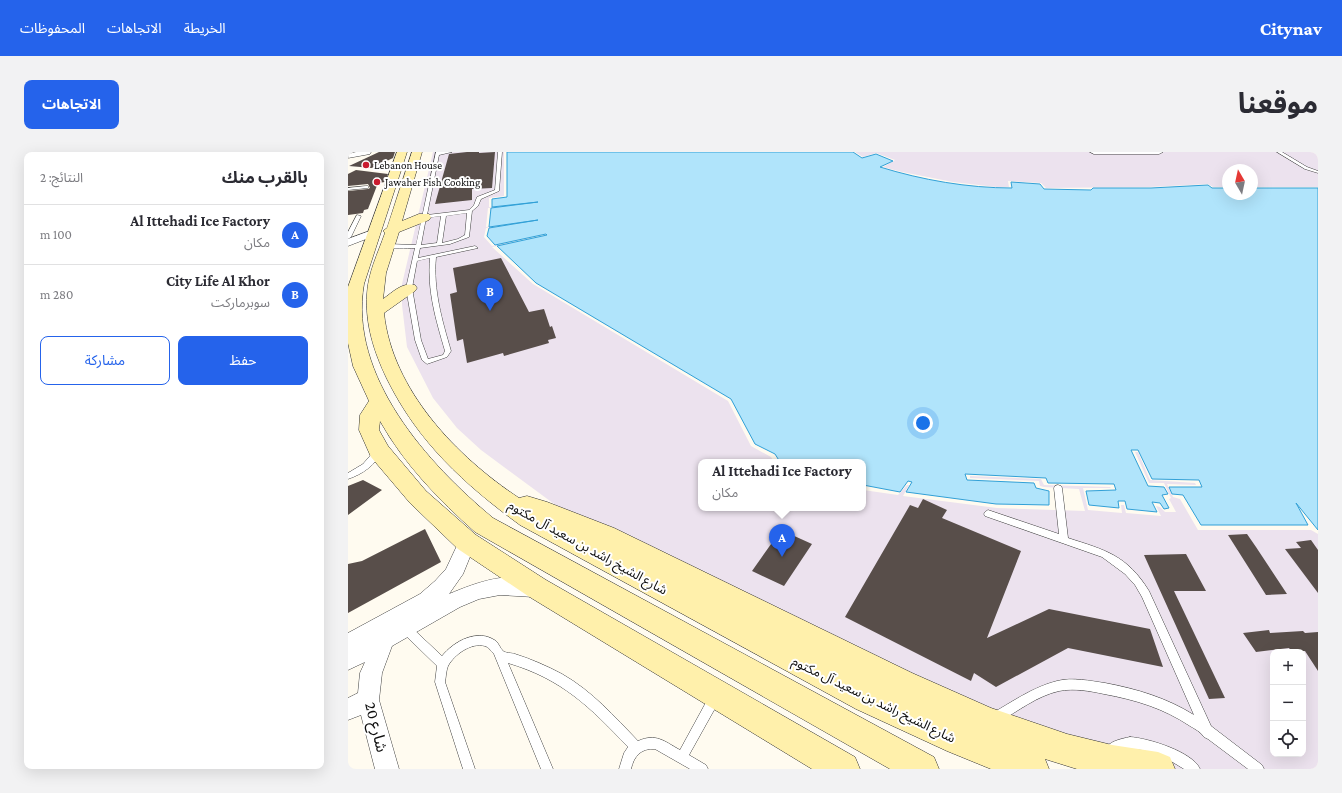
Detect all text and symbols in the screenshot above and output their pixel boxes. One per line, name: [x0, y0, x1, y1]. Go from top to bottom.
text: Citynav: [1260, 18, 1322, 39]
text: المحفوظات: [20, 20, 85, 36]
text: الاتجاهات: [107, 20, 162, 36]
text: الخريطة: [184, 20, 226, 36]
button: الاتجاهات: [24, 80, 119, 129]
text: موقعنا: [1238, 88, 1318, 119]
place label: Lebanon House: [374, 159, 442, 171]
marker: Lebanon House: [361, 160, 371, 170]
north arrow: [1222, 164, 1258, 200]
text: بالقرب منك: [222, 168, 308, 187]
text: النتائج: 2: [40, 170, 83, 185]
place label: Jawaher Fish Cooking: [384, 176, 481, 189]
marker: Jawaher Fish Cooking: [372, 177, 382, 187]
text: Al Ittehadi Ice Factory: [130, 213, 270, 229]
text: 100 m: [40, 227, 72, 242]
text: A: [291, 227, 299, 242]
text: مكان: [244, 235, 270, 250]
text: City Life Al Khor: [166, 273, 270, 289]
pin: B: [477, 278, 503, 311]
text: 280 m: [40, 287, 73, 302]
text: B: [291, 287, 299, 302]
text: سوبرماركت: [211, 295, 270, 310]
button: مشاركة: [40, 336, 170, 385]
button: حفظ: [178, 336, 308, 385]
your location: [913, 413, 933, 433]
popup: [698, 459, 866, 511]
text: Al Ittehadi Ice Factory: [712, 463, 852, 479]
text: مكان: [712, 485, 738, 500]
street label: شارع الشيخ راشد بن سعيد آل مكتوم: [504, 497, 670, 600]
pin: A: [769, 524, 795, 557]
map controls: [1270, 649, 1306, 757]
button: +: [1270, 649, 1306, 685]
street label: شارع الشيخ راشد بن سعيد آل مكتوم: [788, 653, 958, 748]
button: −: [1270, 685, 1306, 721]
street label: شارع 20: [358, 700, 391, 755]
button: locate: [1270, 721, 1306, 757]

